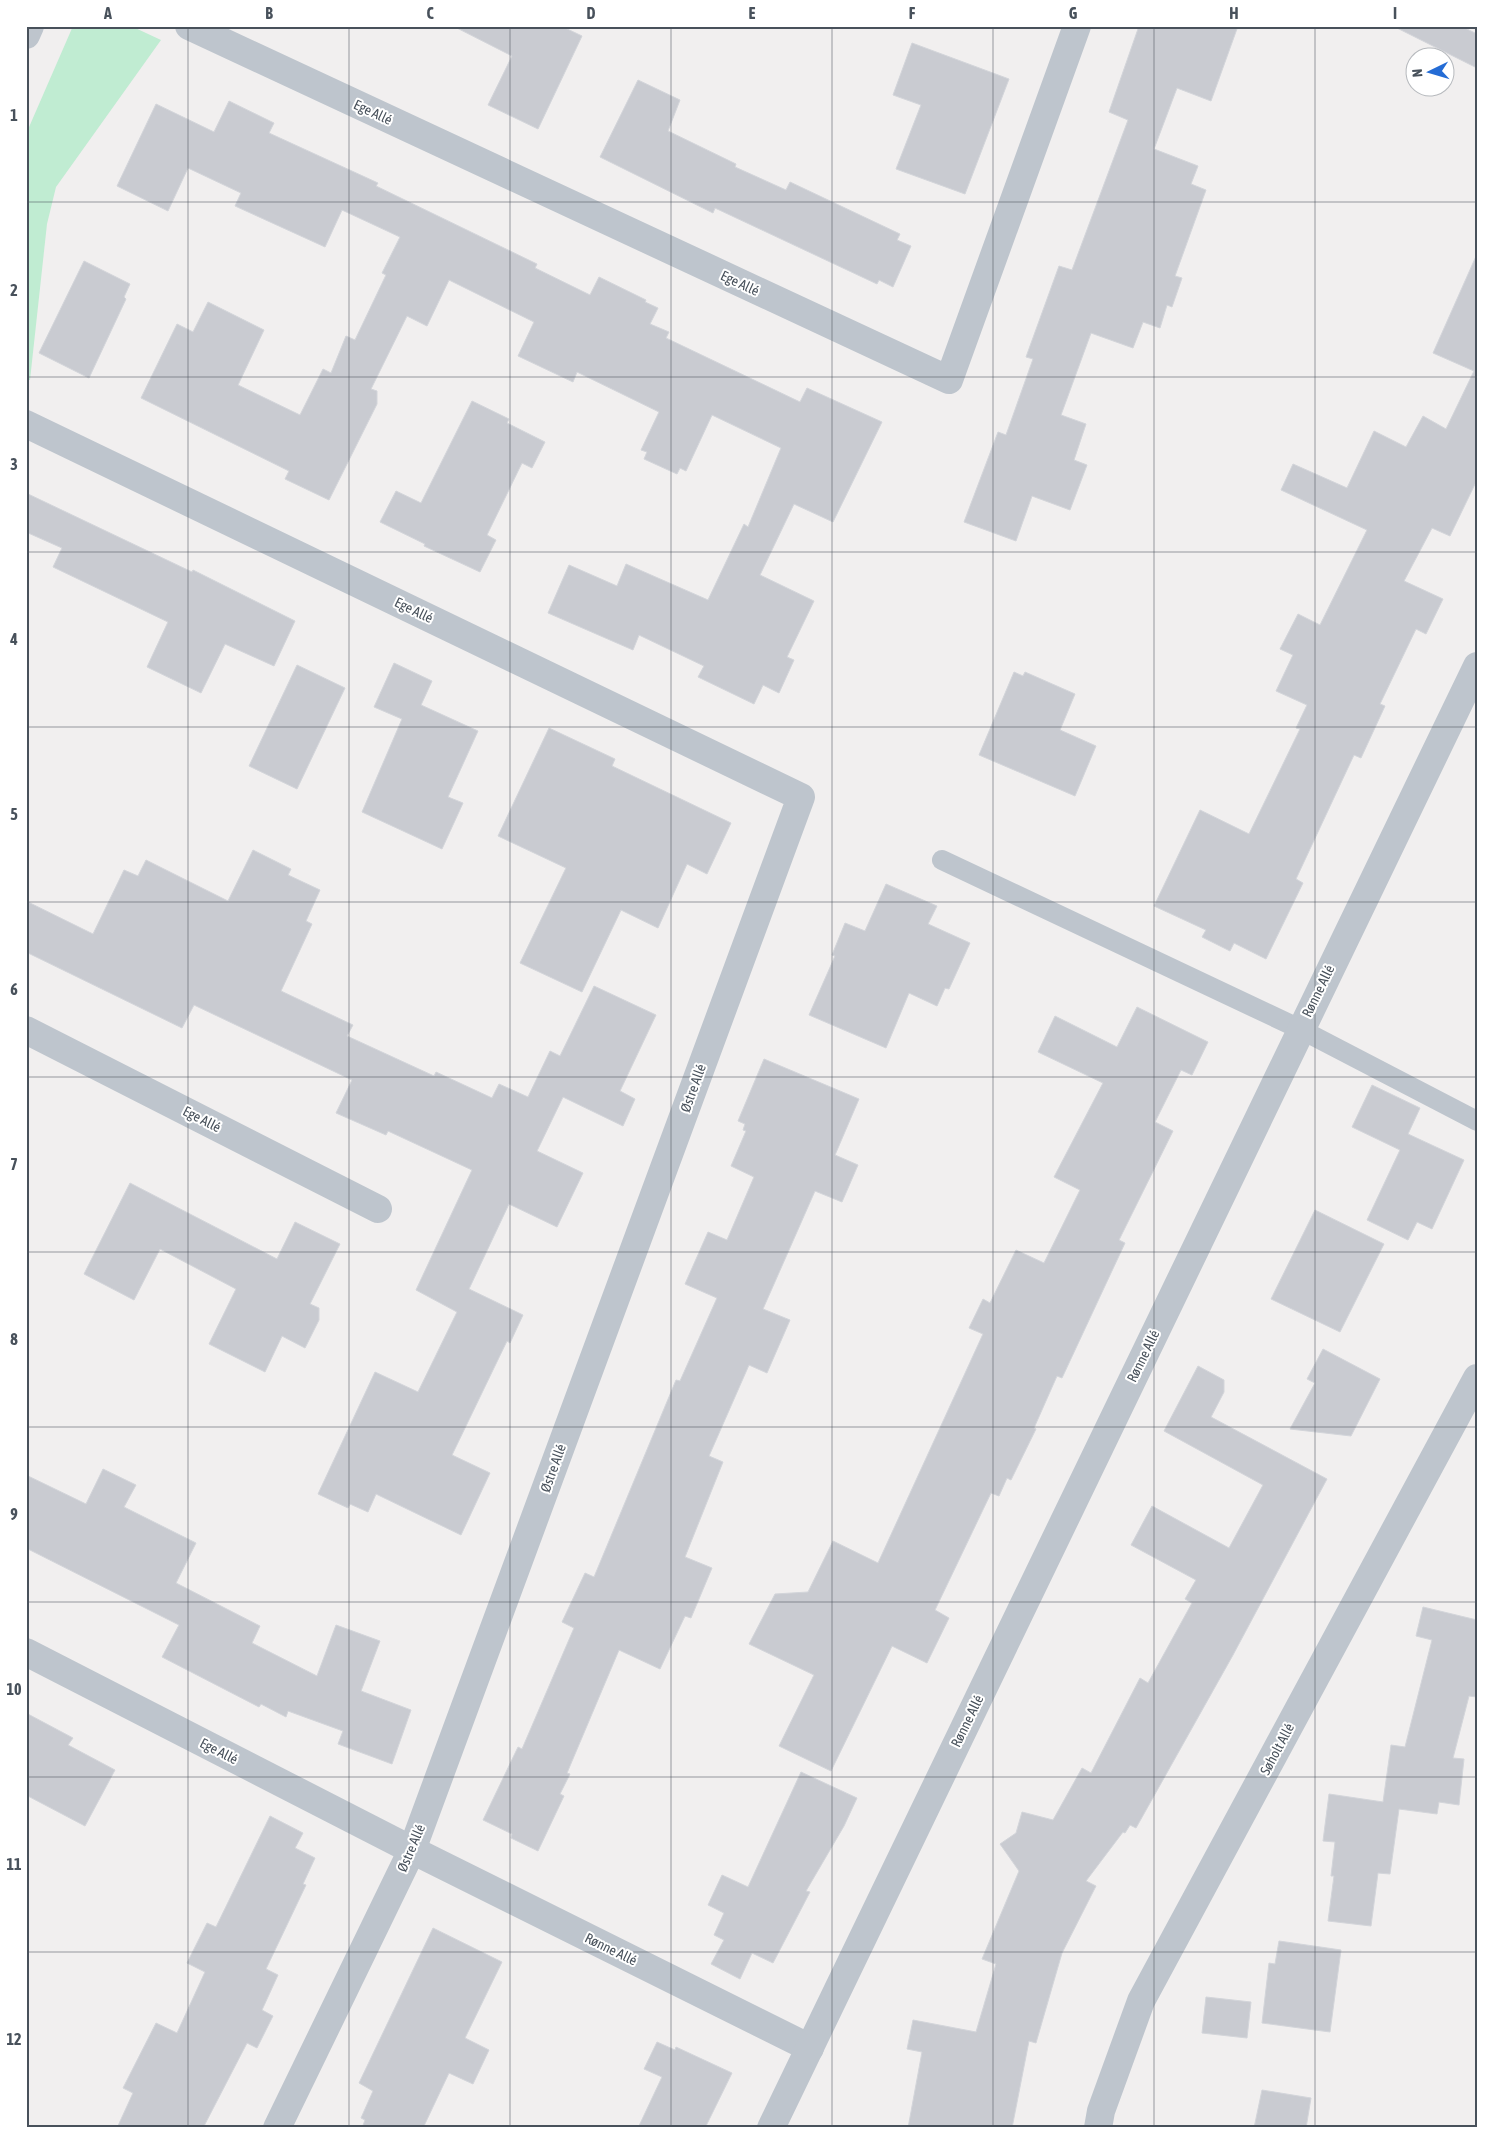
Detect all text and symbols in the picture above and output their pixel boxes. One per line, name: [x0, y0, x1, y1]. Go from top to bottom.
text: A: [103, 4, 112, 22]
text: B: [265, 4, 273, 22]
text: C: [426, 4, 434, 22]
text: D: [587, 4, 596, 22]
text: E: [749, 4, 756, 22]
text: F: [909, 4, 916, 22]
text: G: [1069, 4, 1078, 22]
text: H: [1229, 4, 1239, 22]
text: I: [1393, 4, 1397, 22]
north arrow: [1406, 48, 1456, 98]
text: N: [1409, 68, 1425, 78]
street label: Ege Allé: [351, 96, 395, 128]
text: 1: [10, 106, 18, 124]
street label: Ege Allé: [718, 267, 762, 299]
text: 2: [10, 281, 18, 299]
text: 3: [10, 455, 18, 473]
street label: Ege Allé: [392, 594, 436, 626]
text: 4: [9, 630, 18, 648]
text: 5: [10, 805, 18, 823]
street label: Rønne Allé: [1299, 962, 1337, 1020]
text: 6: [10, 980, 18, 998]
street label: Østre Allé: [677, 1062, 709, 1114]
street label: Ege Allé: [180, 1103, 224, 1135]
text: 7: [10, 1155, 18, 1173]
street label: Rønne Allé: [1124, 1327, 1162, 1385]
text: 8: [10, 1330, 18, 1348]
street label: Østre Allé: [537, 1442, 569, 1494]
text: 9: [10, 1505, 18, 1523]
text: 10: [6, 1680, 22, 1698]
street label: Rønne Allé: [948, 1692, 986, 1750]
street label: Søholt Allé: [1257, 1721, 1297, 1777]
street label: Ege Allé: [197, 1735, 241, 1767]
street label: Østre Allé: [394, 1822, 428, 1874]
text: 11: [6, 1855, 22, 1873]
street label: Rønne Allé: [582, 1930, 640, 1968]
text: 12: [6, 2030, 22, 2048]

